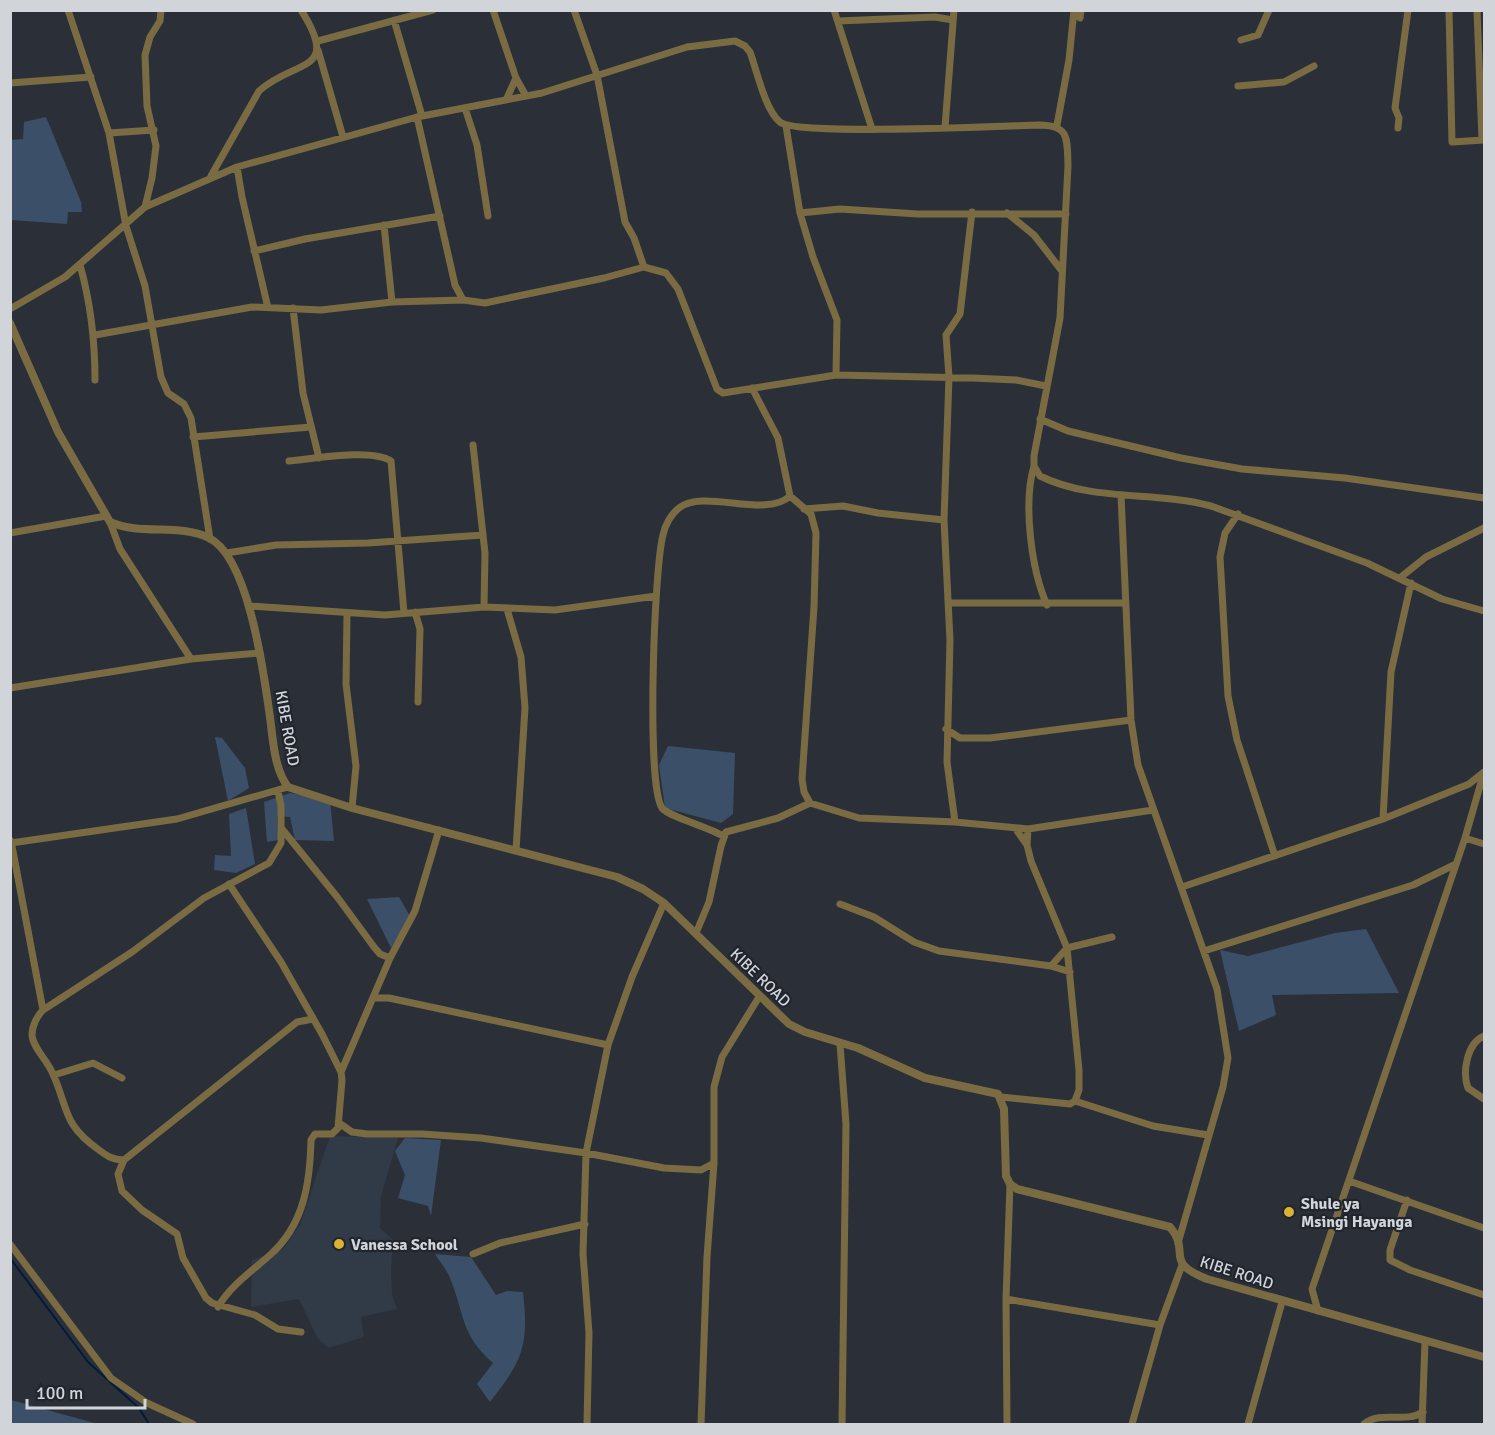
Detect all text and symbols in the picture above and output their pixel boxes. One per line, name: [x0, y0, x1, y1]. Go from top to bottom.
street label: KIBE ROAD: [271, 689, 303, 768]
street label: KIBE ROAD: [726, 944, 795, 1011]
place label: Shule ya Msingi Hayanga: [1301, 1194, 1412, 1232]
marker: Shule ya Msingi Hayanga: [1282, 1205, 1296, 1219]
place label: Vanessa School: [351, 1235, 458, 1255]
marker: Vanessa School: [332, 1237, 346, 1251]
street label: KIBE ROAD: [1197, 1252, 1276, 1294]
scale bar: [27, 1372, 146, 1410]
text: 100 m: [36, 1382, 83, 1404]

